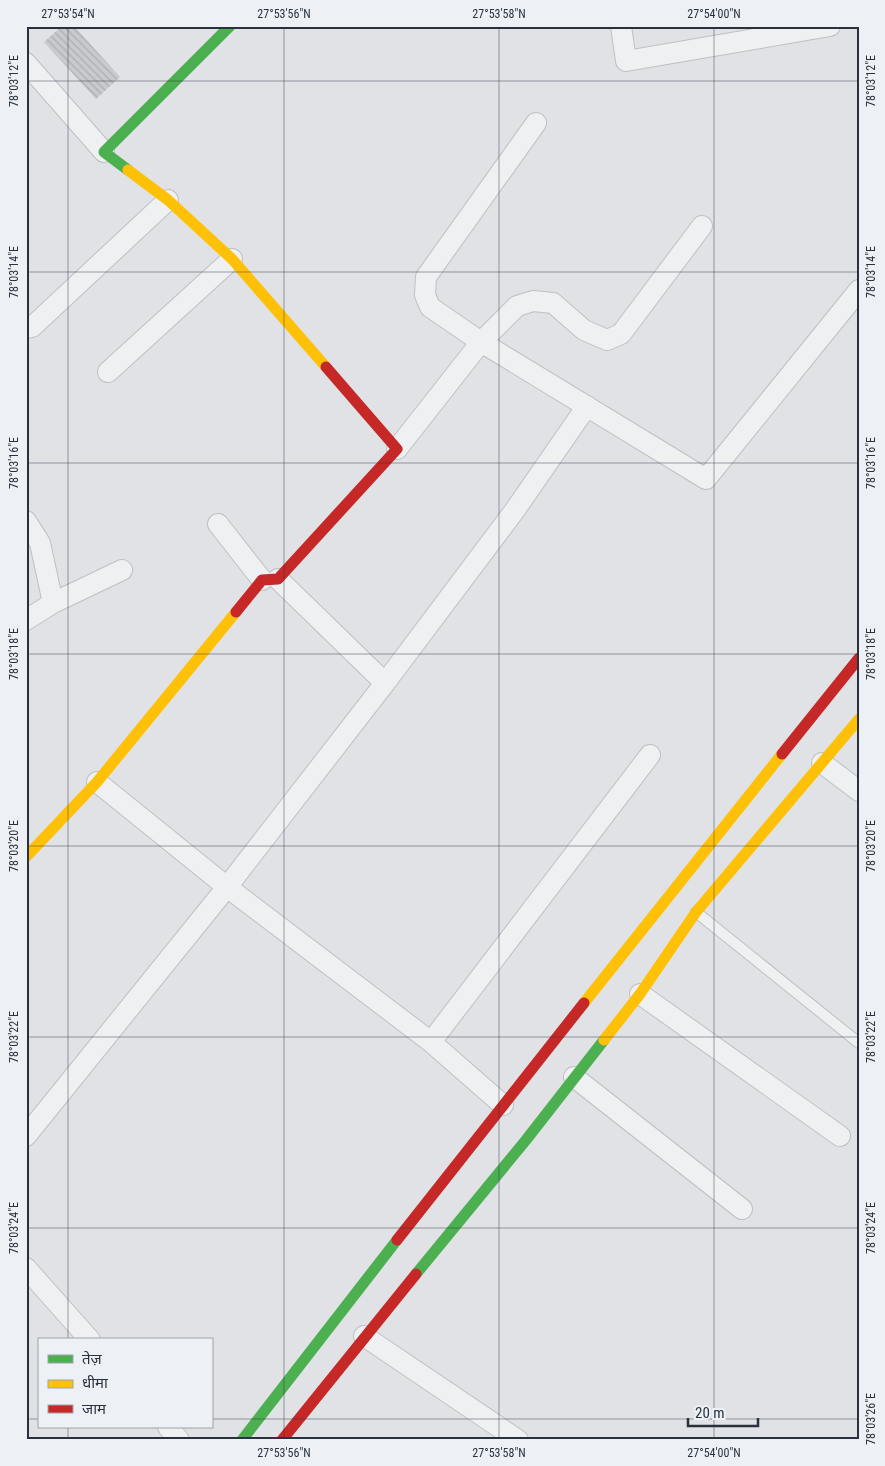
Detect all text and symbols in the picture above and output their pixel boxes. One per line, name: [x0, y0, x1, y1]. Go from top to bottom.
text: 27°53'54"N: [41, 7, 95, 21]
text: 27°53'56"N: [257, 7, 311, 21]
text: 27°53'58"N: [472, 7, 526, 21]
text: 27°54'00"N: [687, 7, 741, 21]
text: 78°03'12"E: [7, 55, 21, 107]
text: 78°03'12"E: [864, 55, 878, 107]
text: 78°03'14"E: [7, 246, 21, 298]
text: 78°03'14"E: [864, 246, 878, 298]
text: 78°03'16"E: [7, 437, 21, 489]
text: 78°03'16"E: [864, 437, 878, 489]
text: 78°03'18"E: [7, 628, 21, 680]
text: 78°03'18"E: [864, 628, 878, 680]
text: 78°03'20"E: [7, 820, 21, 872]
text: 78°03'20"E: [864, 820, 878, 872]
text: 78°03'22"E: [7, 1011, 21, 1063]
text: 78°03'22"E: [864, 1011, 878, 1063]
text: 78°03'24"E: [7, 1202, 21, 1254]
text: 78°03'24"E: [864, 1202, 878, 1254]
legend: [38, 1338, 212, 1428]
text: तेज़: [82, 1350, 103, 1368]
text: धीमा: [82, 1374, 109, 1392]
text: 78°03'26"E: [864, 1393, 878, 1445]
scale bar: [688, 1396, 758, 1428]
text: जाम: [82, 1400, 107, 1418]
text: 20 m: [695, 1404, 725, 1422]
text: 27°53'56"N: [257, 1446, 311, 1460]
text: 27°53'58"N: [472, 1446, 526, 1460]
text: 27°54'00"N: [687, 1446, 741, 1460]

